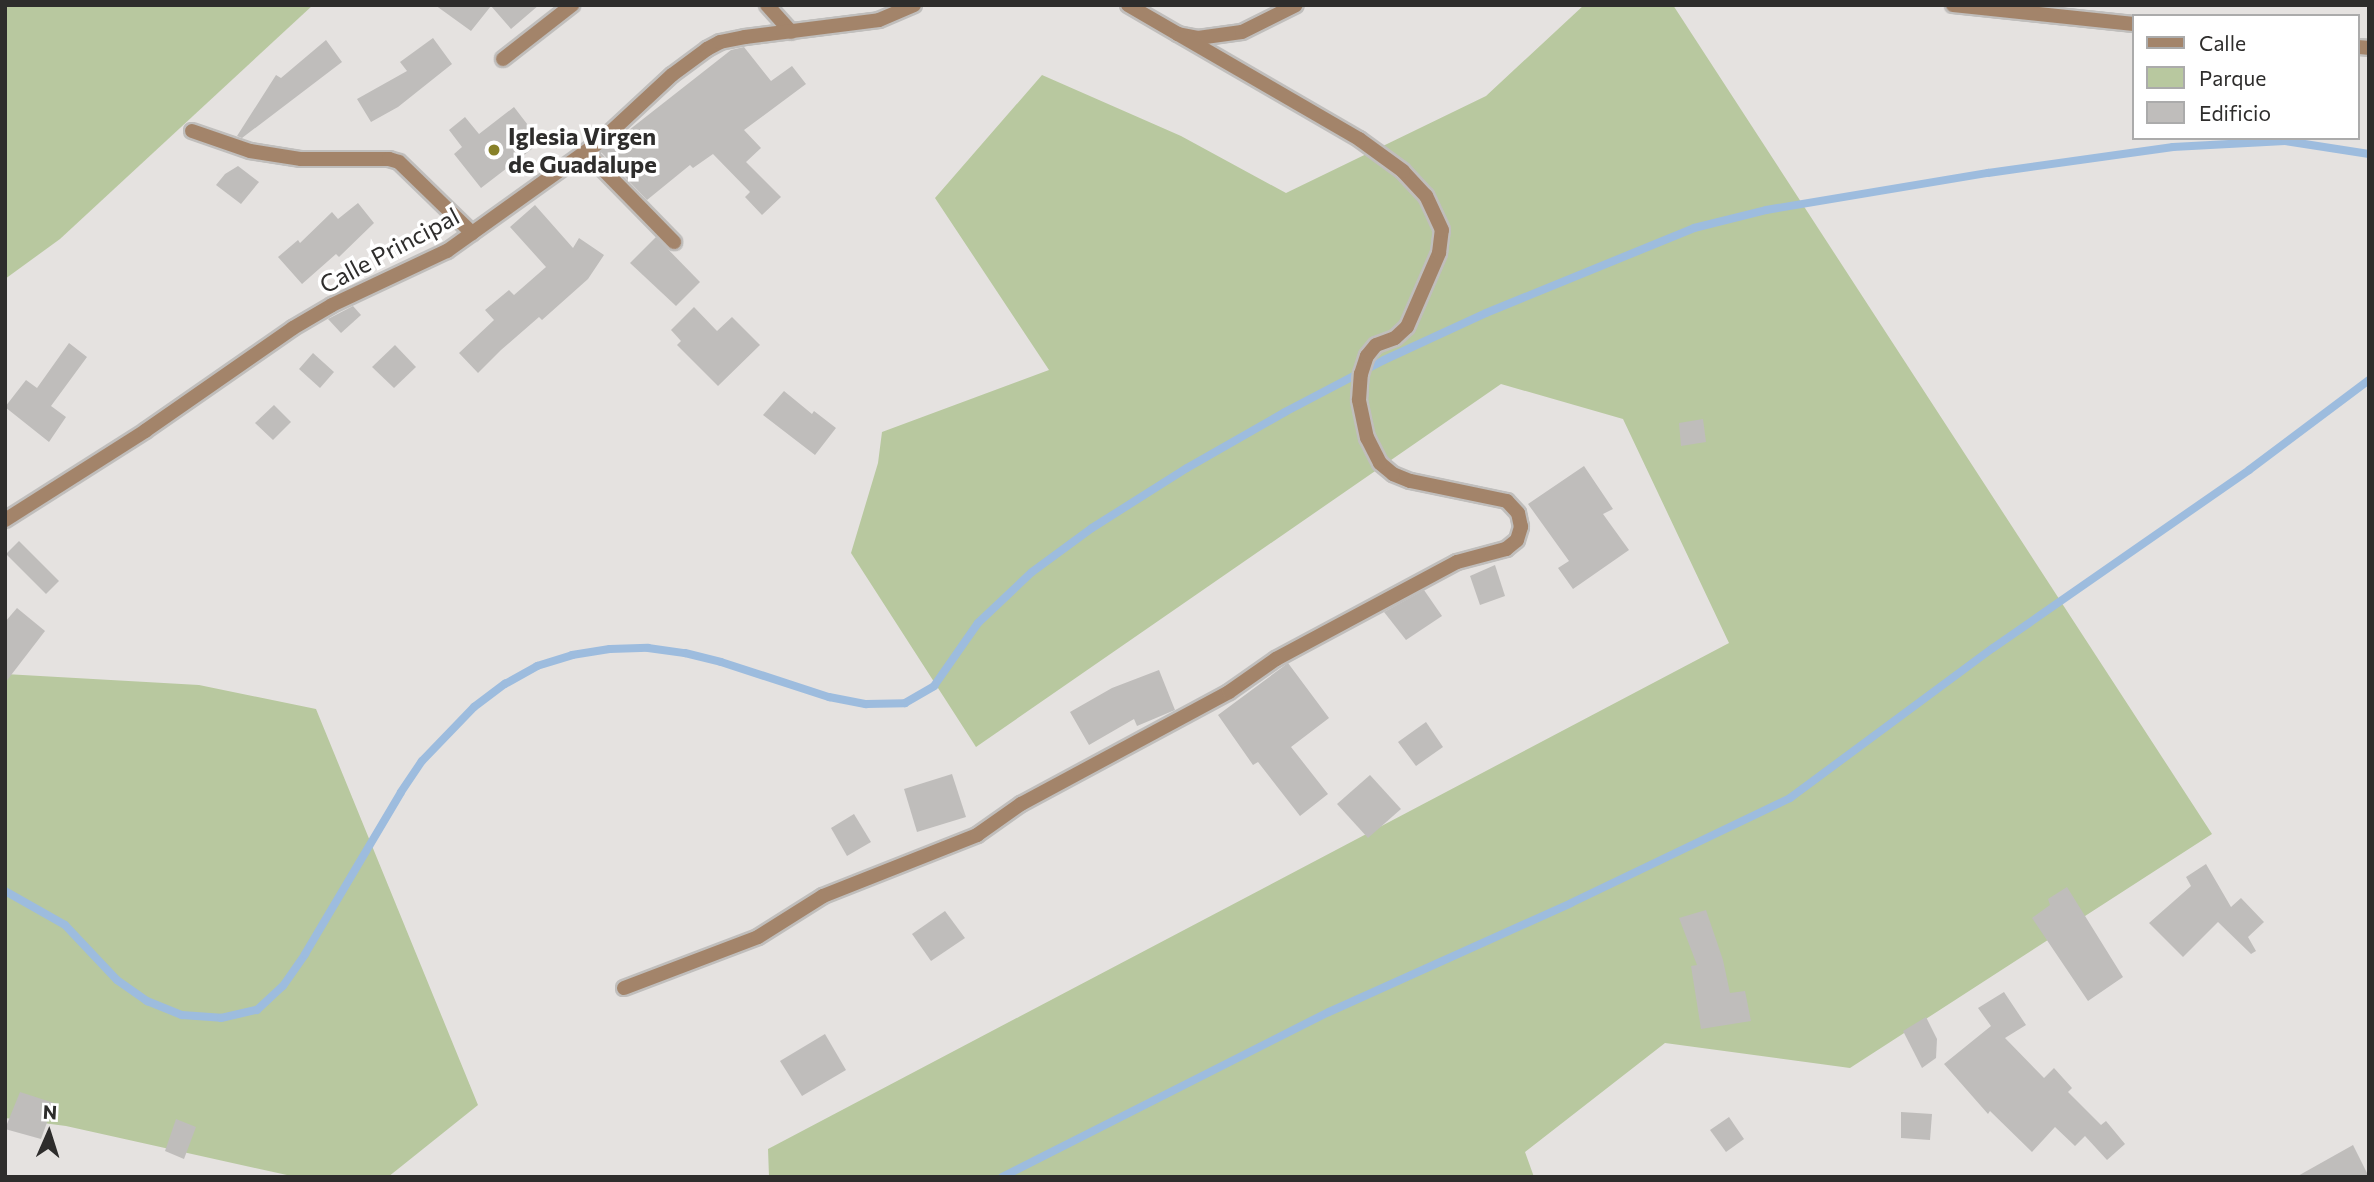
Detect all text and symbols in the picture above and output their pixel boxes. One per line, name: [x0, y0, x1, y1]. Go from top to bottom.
legend: [2132, 14, 2360, 140]
text: Calle: [2199, 30, 2246, 55]
text: Parque: [2199, 65, 2266, 90]
text: Edificio: [2199, 100, 2271, 125]
place label: Iglesia Virgen de Guadalupe: [508, 122, 657, 178]
marker: Iglesia Virgen de Guadalupe: [486, 142, 502, 158]
street label: Calle Principal: [314, 201, 464, 299]
north arrow: [14, 1098, 84, 1168]
text: N: [42, 1100, 58, 1123]

